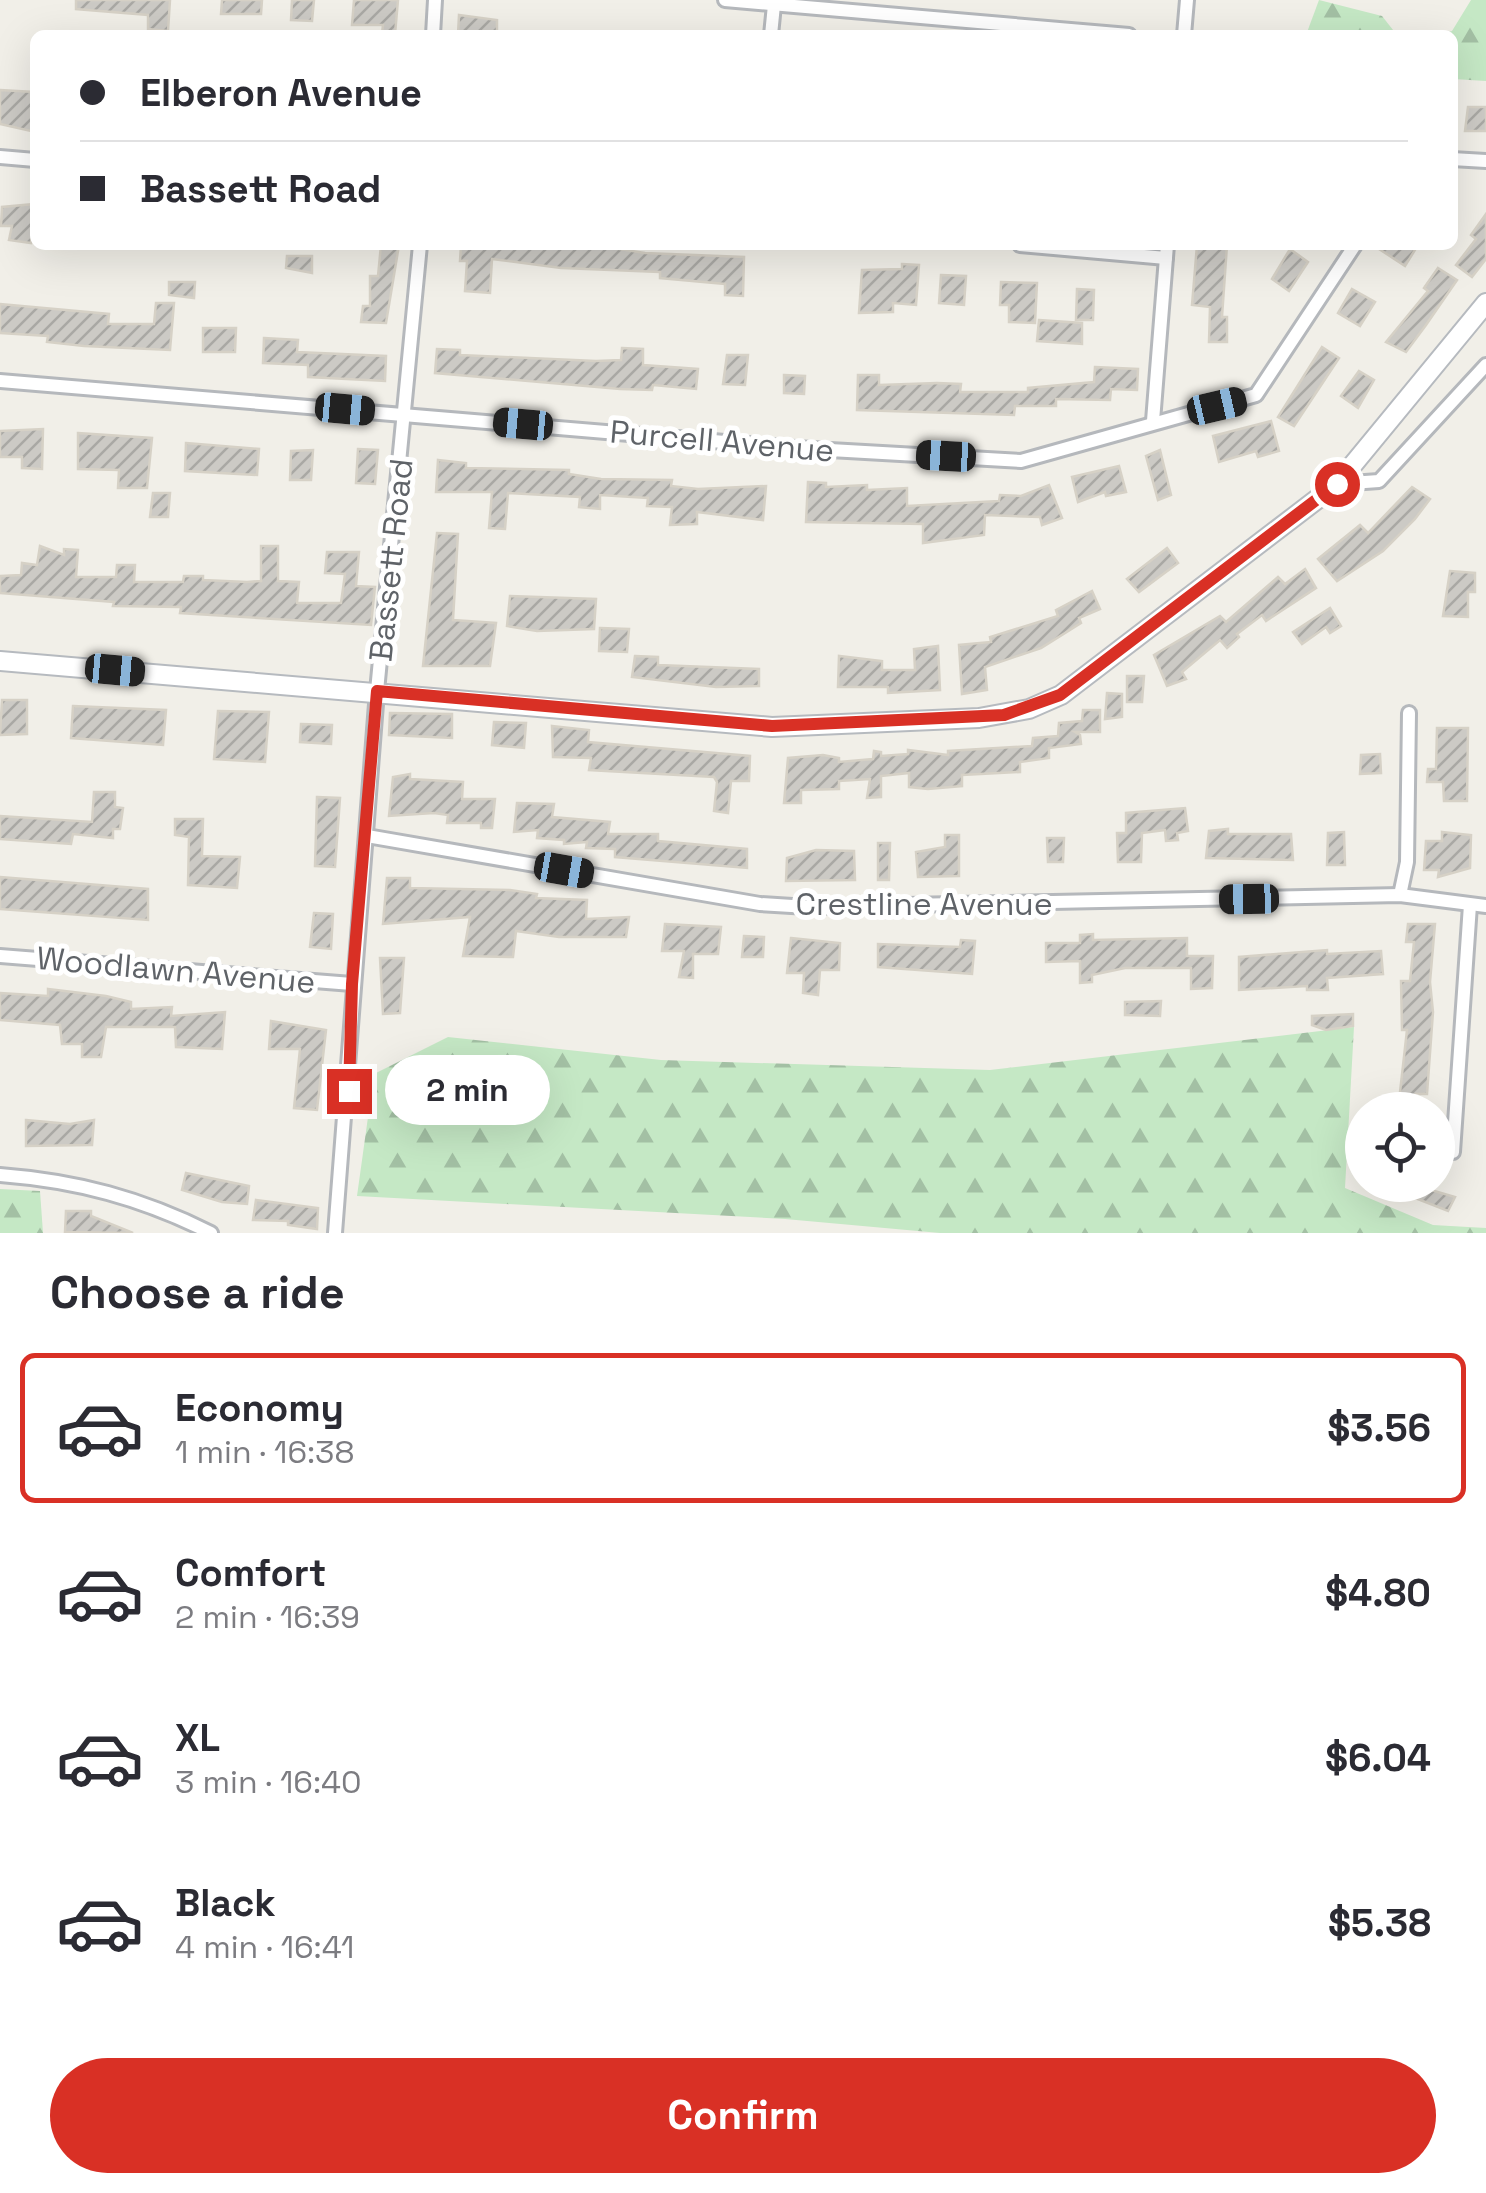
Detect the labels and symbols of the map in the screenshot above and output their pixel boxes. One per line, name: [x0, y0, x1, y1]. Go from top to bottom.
car: [1184, 385, 1250, 427]
car: [314, 391, 376, 427]
car: [492, 406, 554, 442]
street label: Purcell Avenue: [608, 411, 836, 471]
car: [915, 439, 977, 473]
street label: Bassett Road: [360, 457, 422, 663]
route start: [1315, 462, 1360, 507]
car: [84, 652, 146, 688]
car: [532, 850, 596, 890]
car: [1219, 883, 1279, 915]
street label: Crestline Avenue: [795, 884, 1053, 924]
street label: Woodlawn Avenue: [35, 938, 317, 1002]
callout: 2 min: [384, 1056, 549, 1126]
route end: [327, 1069, 372, 1114]

